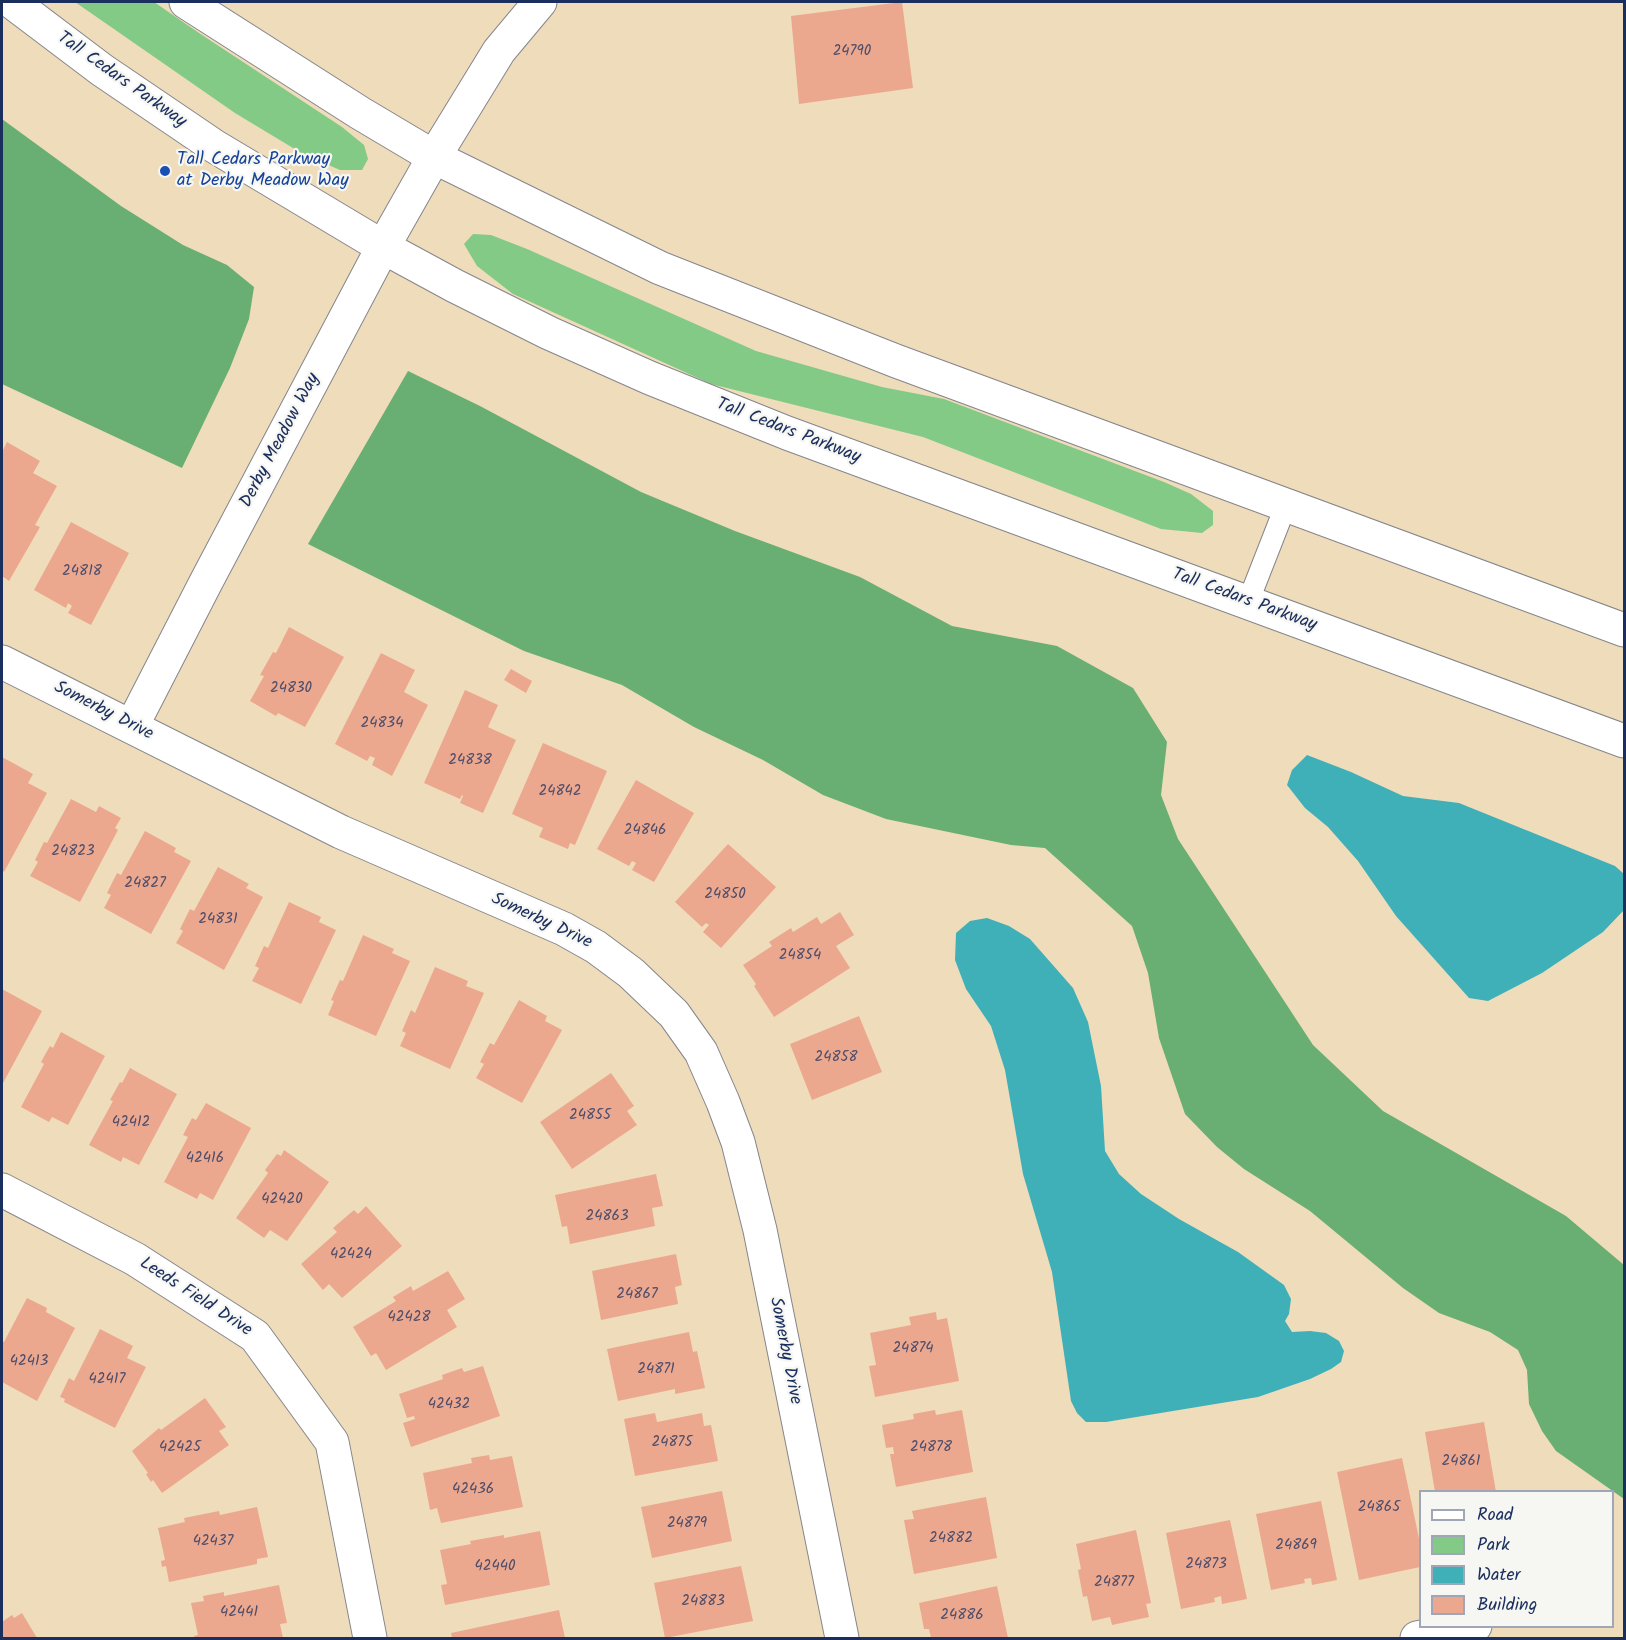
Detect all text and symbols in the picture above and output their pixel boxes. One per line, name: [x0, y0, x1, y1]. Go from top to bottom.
street label: Tall Cedars Parkway: [52, 28, 190, 134]
house number: 24790: [833, 43, 871, 61]
place label: Tall Cedars Parkway at Derby Meadow Way: [177, 150, 349, 192]
marker: Tall Cedars Parkway at Derby Meadow Way: [158, 164, 172, 178]
street label: Derby Meadow Way: [237, 370, 325, 512]
street label: Tall Cedars Parkway: [713, 395, 863, 469]
house number: 24818: [62, 563, 102, 581]
street label: Tall Cedars Parkway: [1168, 565, 1320, 637]
street label: Somerby Drive: [50, 678, 156, 746]
house number: 24830: [270, 680, 312, 698]
house number: 24834: [361, 715, 403, 733]
house number: 24838: [448, 752, 492, 770]
house number: 24842: [539, 783, 581, 801]
house number: 24846: [624, 822, 666, 840]
house number: 24823: [51, 843, 95, 861]
house number: 24827: [124, 875, 166, 893]
house number: 24850: [704, 886, 746, 904]
street label: Somerby Drive: [487, 889, 595, 955]
house number: 24831: [198, 911, 238, 929]
house number: 24854: [779, 947, 821, 965]
house number: 24858: [814, 1049, 858, 1067]
house number: 24855: [569, 1107, 611, 1125]
house number: 42412: [112, 1114, 150, 1132]
house number: 42416: [186, 1150, 224, 1168]
house number: 42420: [261, 1191, 303, 1209]
house number: 24863: [586, 1208, 628, 1226]
house number: 42424: [330, 1246, 372, 1264]
street label: Leeds Field Drive: [135, 1254, 255, 1342]
house number: 24867: [616, 1286, 658, 1304]
street label: Somerby Drive: [763, 1296, 805, 1406]
house number: 42428: [388, 1309, 430, 1327]
house number: 24874: [892, 1340, 934, 1358]
house number: 42413: [10, 1353, 48, 1371]
house number: 24871: [637, 1361, 675, 1379]
house number: 42417: [89, 1371, 125, 1389]
house number: 42432: [428, 1396, 470, 1414]
house number: 24875: [652, 1434, 692, 1452]
house number: 42425: [159, 1439, 201, 1457]
house number: 24878: [910, 1439, 952, 1457]
house number: 24861: [1441, 1453, 1481, 1471]
house number: 42436: [452, 1481, 494, 1499]
legend: [1419, 1490, 1614, 1628]
house number: 24865: [1358, 1499, 1400, 1517]
text: Road: [1477, 1501, 1513, 1530]
house number: 24879: [667, 1515, 707, 1533]
house number: 24882: [929, 1530, 973, 1548]
text: Park: [1477, 1531, 1510, 1560]
house number: 42437: [193, 1533, 233, 1551]
house number: 24869: [1275, 1537, 1317, 1555]
house number: 24873: [1185, 1556, 1227, 1574]
house number: 42440: [474, 1558, 516, 1576]
text: Water: [1477, 1561, 1521, 1590]
house number: 24877: [1094, 1574, 1134, 1592]
text: Building: [1477, 1591, 1537, 1620]
house number: 24883: [681, 1593, 725, 1611]
house number: 42441: [220, 1604, 258, 1622]
house number: 24886: [940, 1607, 984, 1625]

